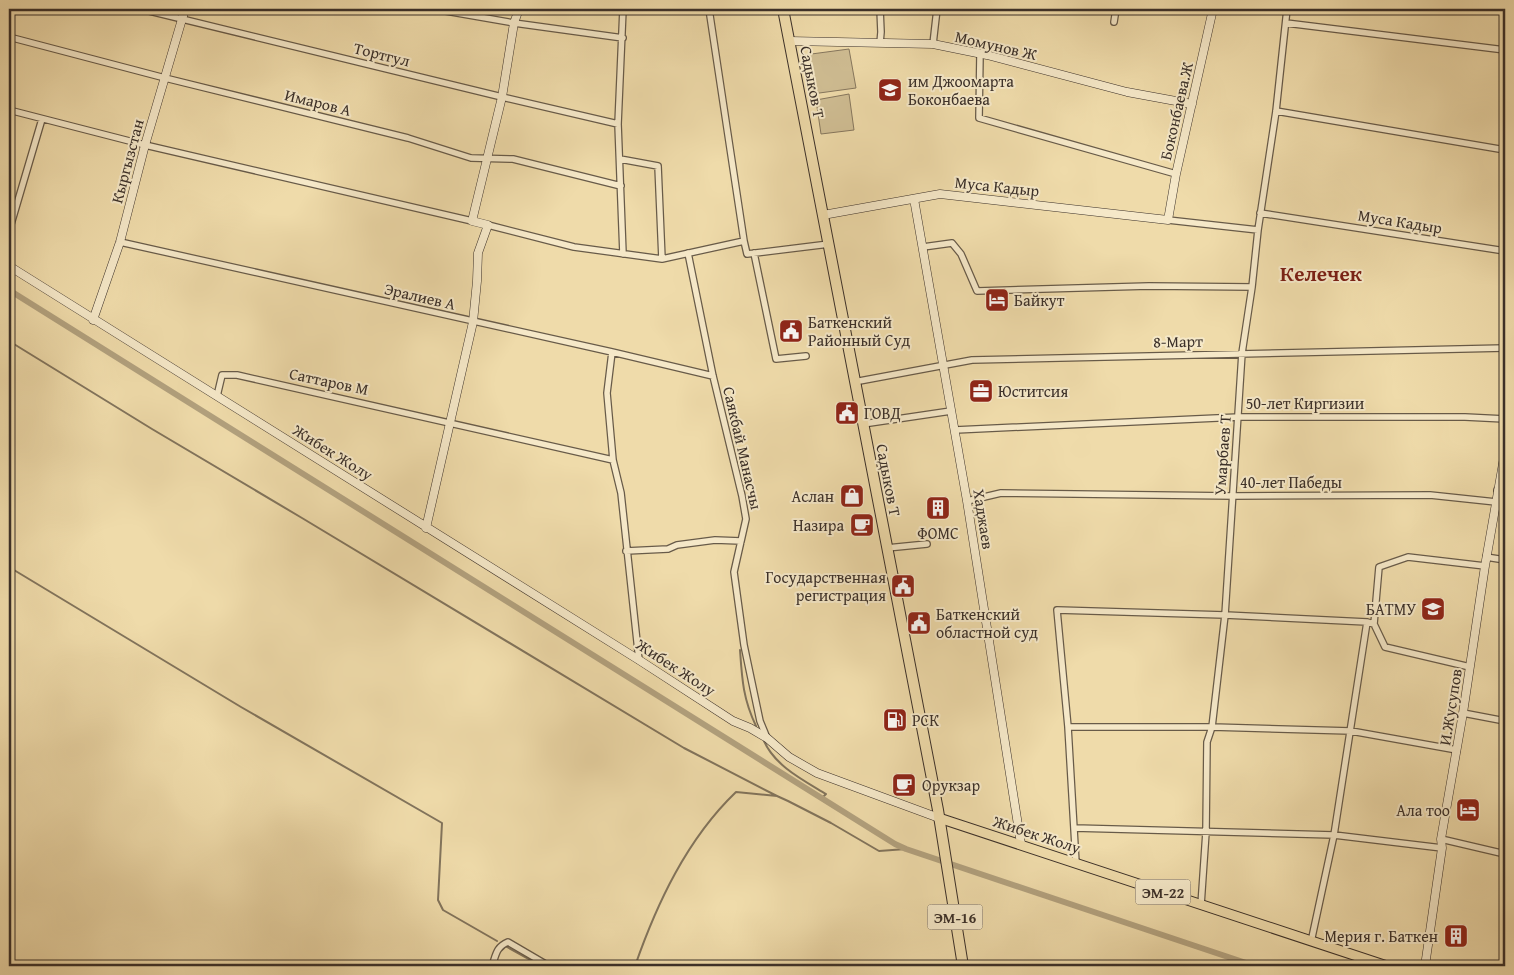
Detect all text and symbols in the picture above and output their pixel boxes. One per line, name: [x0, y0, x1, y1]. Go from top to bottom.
street label: Момунов Ж: [953, 24, 1040, 66]
street label: Тортгул: [351, 35, 413, 73]
street label: Садыков Т: [794, 44, 832, 120]
street label: Боконбаева.Ж: [1153, 59, 1199, 162]
place label: им Джоомарта Боконбаева: [908, 69, 1014, 111]
school or university icon: им Джоомарта Боконбаева: [877, 77, 903, 103]
street label: Имаров А: [282, 82, 354, 122]
street label: Кыргызстан: [104, 116, 150, 206]
street label: Муса Кадыр: [954, 170, 1041, 202]
street label: Муса Кадыр: [1356, 203, 1444, 240]
district label: Келечек: [1280, 258, 1363, 289]
street label: Эралиев А: [382, 276, 458, 316]
hotel icon: Байкут: [984, 287, 1010, 313]
place label: Байкут: [1014, 288, 1065, 312]
place label: Баткенский Районный Суд: [808, 310, 911, 352]
public building icon: Баткенский Районный Суд: [778, 318, 804, 344]
street label: 8-Март: [1153, 329, 1203, 353]
street label: Саттаров М: [287, 361, 371, 401]
office icon: Юститсия: [968, 378, 994, 404]
place label: Юститсия: [998, 379, 1068, 403]
street label: Саякбай Манасчы: [717, 384, 769, 512]
street label: 50-лет Киргизии: [1246, 391, 1365, 415]
public building icon: ГОВД: [834, 400, 860, 426]
place label: ГОВД: [864, 401, 901, 425]
street label: Умарбаев Т: [1207, 414, 1237, 496]
street label: Жибек Жолу: [287, 417, 378, 486]
street label: Садыков Т: [870, 442, 908, 518]
street label: 40-лет Пабеды: [1240, 470, 1342, 494]
shop icon: Аслан: [839, 483, 865, 509]
place label: Аслан: [792, 484, 834, 508]
street label: Хаджаев: [967, 487, 1001, 551]
building icon: ФОМС: [925, 495, 951, 521]
cafe icon: Назира: [849, 512, 875, 538]
place label: Назира: [793, 513, 844, 537]
place label: ФОМС: [917, 521, 959, 545]
place label: Государственная регистрация: [765, 565, 886, 607]
public building icon: Государственная регистрация: [890, 573, 916, 599]
school or university icon: БАТМУ: [1420, 596, 1446, 622]
place label: БАТМУ: [1366, 597, 1416, 621]
place label: Баткенский областной суд: [936, 602, 1038, 644]
public building icon: Баткенский областной суд: [906, 610, 932, 636]
street label: Жибек Жолу: [631, 632, 721, 702]
street label: И.Жусупов: [1432, 667, 1468, 747]
fuel station icon: РСК: [882, 707, 908, 733]
place label: РСК: [912, 708, 939, 732]
cafe icon: Орукзар: [891, 772, 917, 798]
place label: Орукзар: [922, 773, 980, 797]
hotel icon: Ала тоо: [1455, 797, 1481, 823]
place label: Ала тоо: [1396, 798, 1450, 822]
street label: Жибек Жолу: [989, 808, 1084, 859]
road number: ЭМ-22: [1136, 880, 1190, 904]
road number: ЭМ-16: [928, 904, 982, 930]
building icon: Мерия г. Бaткен: [1443, 923, 1469, 949]
place label: Мерия г. Бaткен: [1324, 924, 1438, 948]

